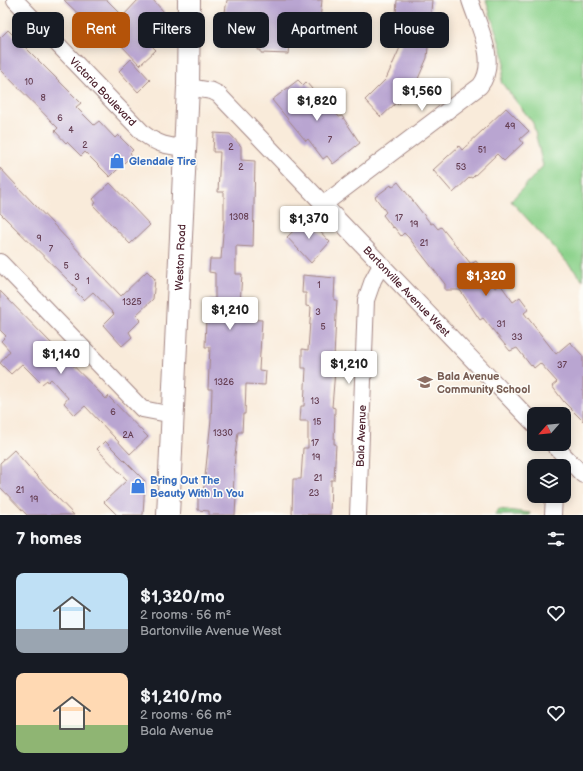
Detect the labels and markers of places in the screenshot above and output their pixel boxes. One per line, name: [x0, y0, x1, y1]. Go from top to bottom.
pin: $1,560: [389, 78, 455, 112]
pin: $1,820: [284, 88, 350, 122]
shop icon: Glendale Tire: [108, 152, 126, 170]
place label: Glendale Tire: [129, 155, 196, 168]
pin: $1,370: [276, 206, 342, 240]
pin: $1,320: [453, 263, 519, 297]
pin: $1,210: [197, 297, 263, 331]
pin: $1,140: [28, 341, 94, 375]
pin: $1,210: [316, 351, 382, 385]
place label: Bala Avenue Community School: [437, 370, 530, 396]
school or university icon: Bala Avenue Community School: [416, 373, 434, 391]
place label: Bring Out The Beauty With In You: [150, 474, 244, 500]
shop icon: Bring Out The Beauty With In You: [129, 477, 147, 495]

